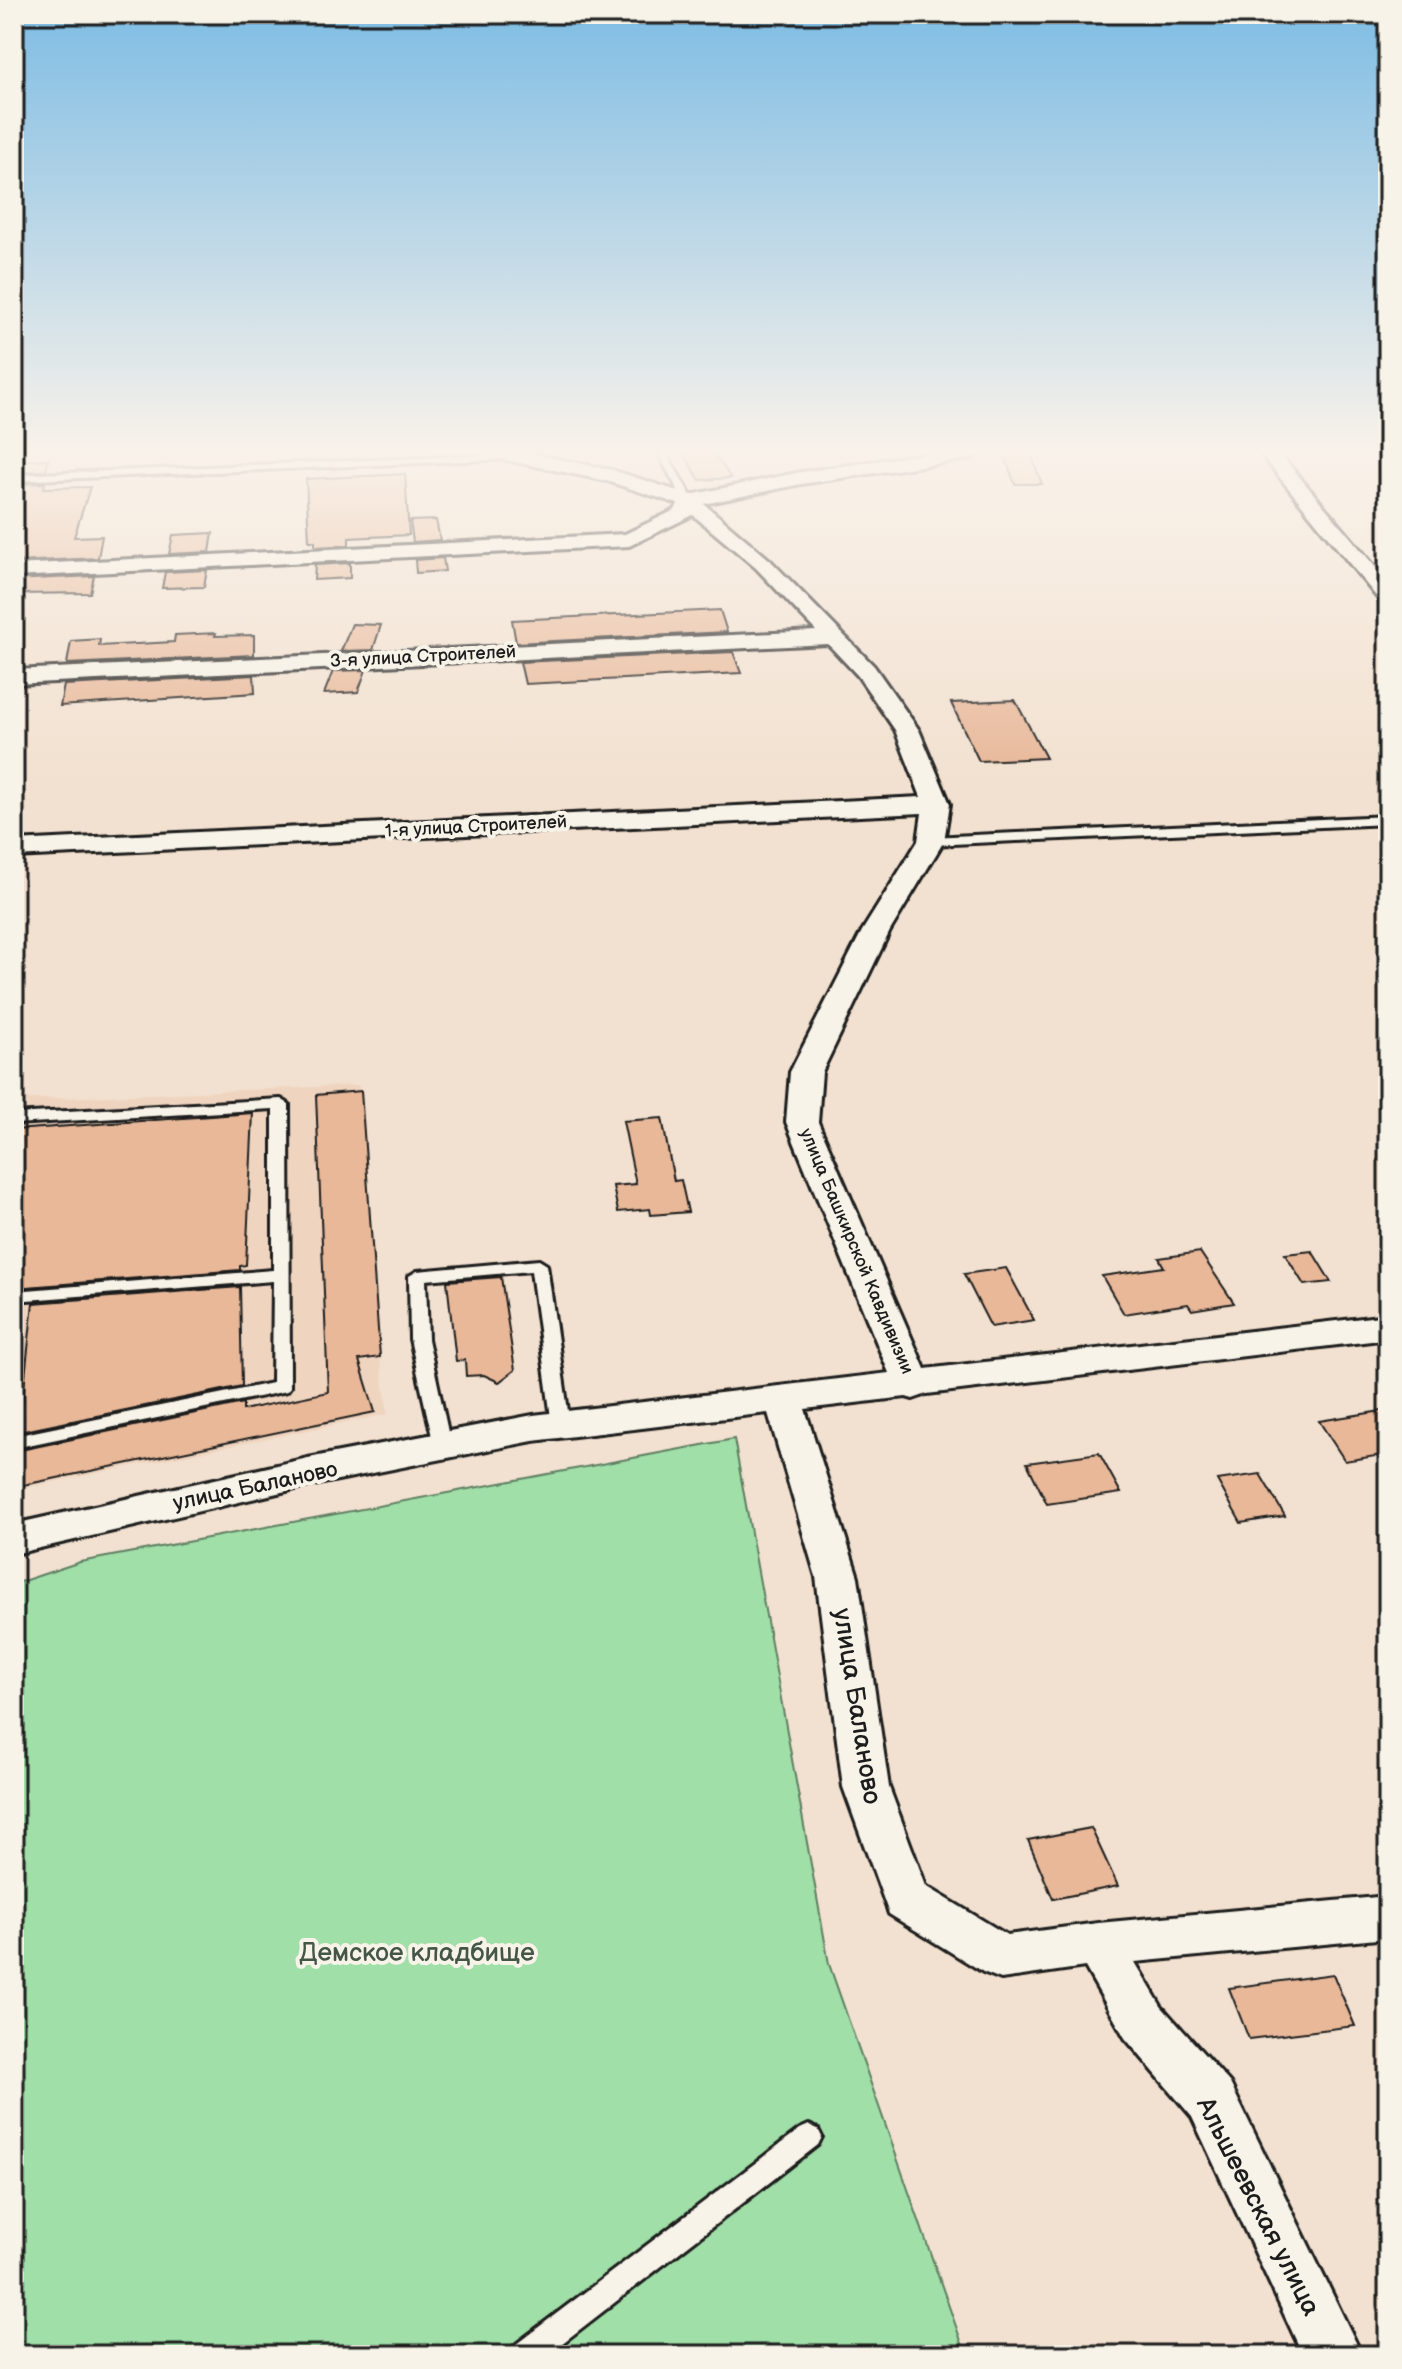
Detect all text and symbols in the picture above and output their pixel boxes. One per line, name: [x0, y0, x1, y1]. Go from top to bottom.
street label: 3-я улица Строителей: [329, 641, 517, 672]
street label: 1-я улица Строителей: [385, 811, 568, 842]
street label: улица Башкирской Кавдивизии: [795, 1125, 918, 1377]
street label: улица Баланово: [171, 1456, 340, 1517]
street label: улица Баланово: [826, 1606, 887, 1806]
park label: Демское кладбище: [299, 1938, 535, 1969]
street label: Альшеевская улица: [1189, 2091, 1326, 2321]

